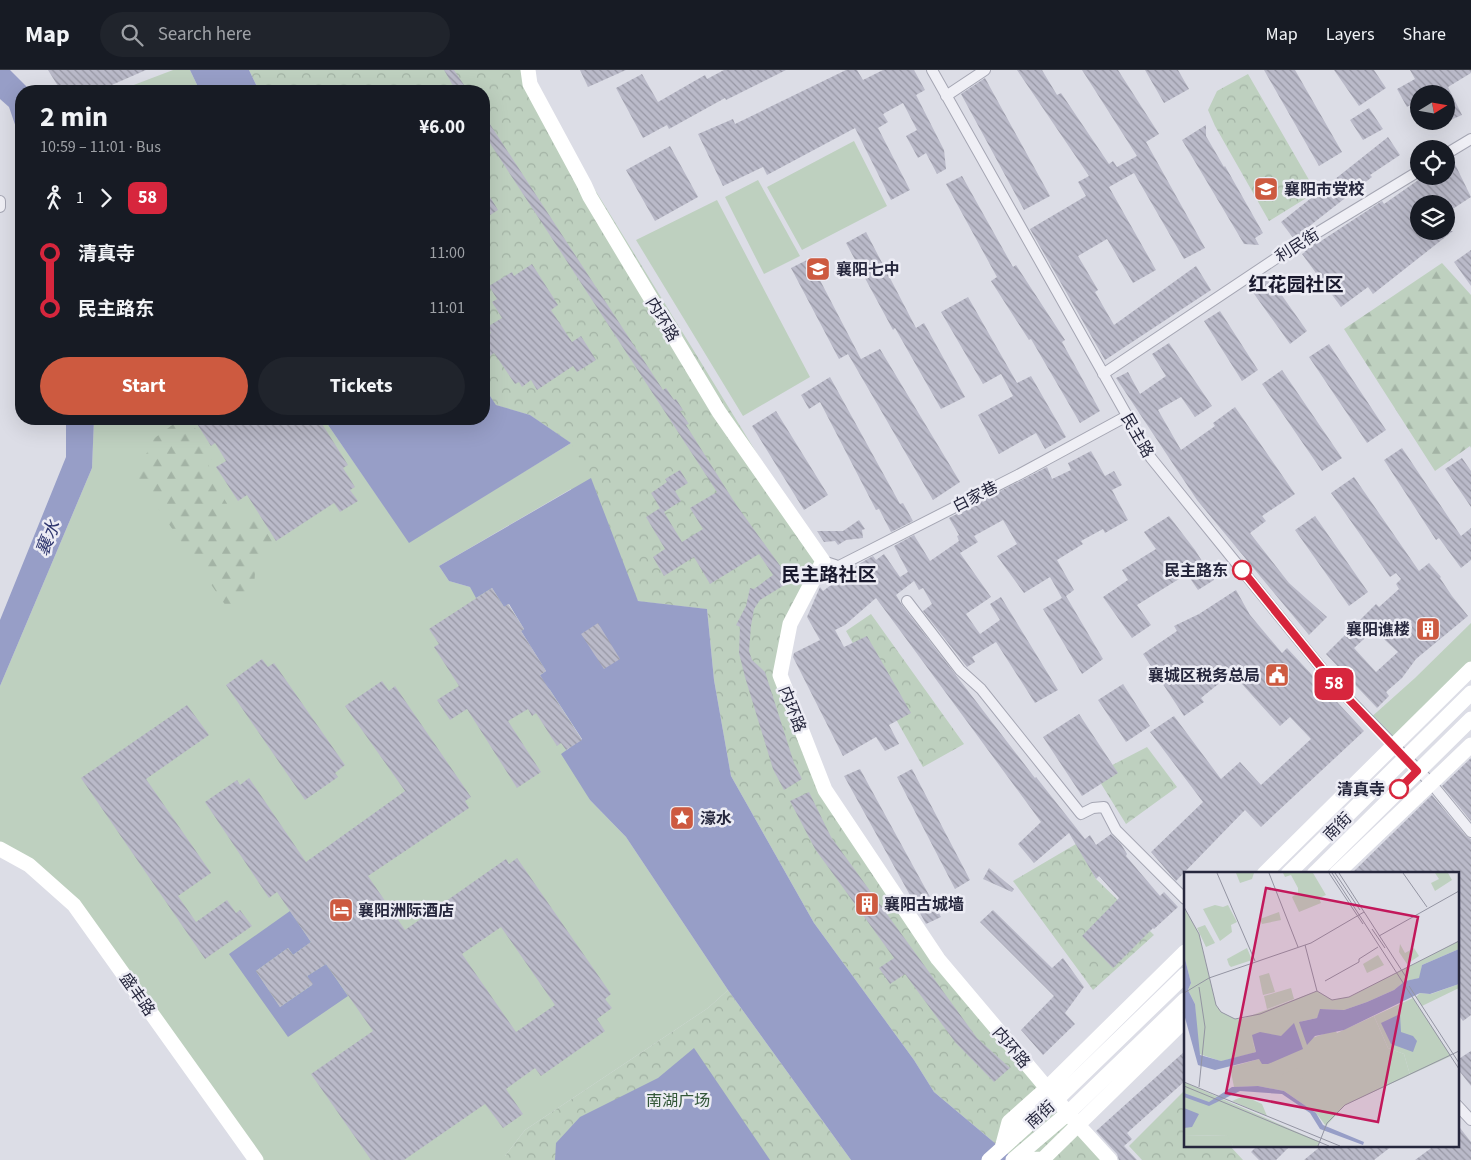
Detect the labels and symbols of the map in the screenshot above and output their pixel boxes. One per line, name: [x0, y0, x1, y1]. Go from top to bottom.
north arrow: [1410, 85, 1455, 130]
school or university icon: 襄阳市党校: [1253, 176, 1279, 202]
place label: 襄阳市党校: [1284, 179, 1365, 201]
street label: 利民街: [1271, 224, 1324, 268]
school or university icon: 襄阳七中: [805, 256, 831, 282]
place label: 襄阳七中: [836, 259, 900, 281]
district label: 红花园社区: [1248, 272, 1344, 299]
street label: 内环路: [640, 293, 684, 346]
street label: 民主路: [1116, 409, 1159, 462]
street label: 白家巷: [949, 476, 1002, 518]
water label: 襄水: [30, 516, 67, 560]
place label: 民主路东: [1164, 560, 1228, 582]
marker: 民主路东: [1232, 560, 1252, 580]
district label: 民主路社区: [781, 562, 877, 589]
building icon: 襄阳谯楼: [1415, 616, 1441, 642]
place label: 襄阳谯楼: [1346, 619, 1410, 641]
public building icon: 襄城区税务总局: [1264, 662, 1290, 688]
place label: 襄城区税务总局: [1148, 665, 1260, 687]
line badge: 58: [1312, 668, 1356, 700]
street label: 内环路: [773, 683, 811, 736]
place label: 清真寺: [1337, 779, 1385, 801]
marker: 清真寺: [1389, 779, 1409, 799]
place icon: 濠水: [669, 805, 695, 831]
place label: 濠水: [700, 808, 732, 830]
street label: 南街: [1319, 808, 1357, 846]
inset map: [1184, 872, 1458, 1148]
building icon: 襄阳古城墙: [854, 891, 880, 917]
place label: 襄阳古城墙: [884, 894, 964, 916]
hotel icon: 襄阳洲际酒店: [328, 897, 354, 923]
place label: 襄阳洲际酒店: [358, 900, 454, 922]
street label: 盛丰路: [114, 969, 160, 1021]
street label: 内环路: [987, 1022, 1035, 1073]
park label: 南湖广场: [646, 1090, 710, 1112]
street label: 南街: [1021, 1096, 1060, 1134]

